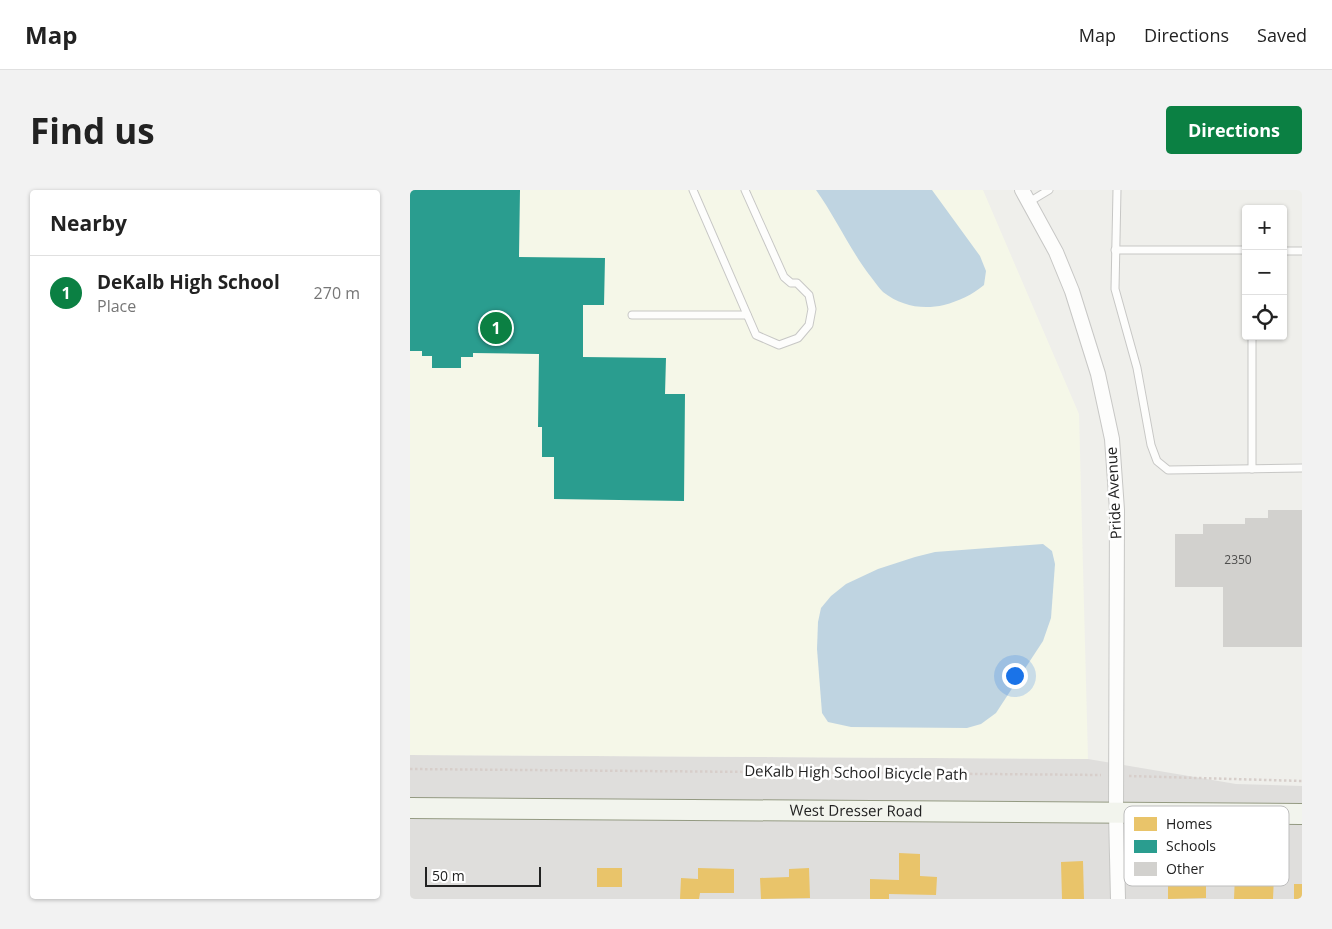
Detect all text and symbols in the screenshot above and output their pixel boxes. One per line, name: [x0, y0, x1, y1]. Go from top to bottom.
text: Map: [25, 18, 77, 51]
text: Map: [1079, 23, 1116, 47]
text: Directions: [1144, 23, 1229, 47]
text: Saved: [1257, 23, 1307, 47]
button: Directions: [1166, 106, 1302, 154]
text: Find us: [30, 107, 155, 154]
map controls: [1242, 205, 1287, 340]
button: +: [1242, 205, 1287, 250]
text: Nearby: [50, 209, 127, 237]
button: −: [1242, 250, 1287, 295]
text: DeKalb High School: [97, 269, 280, 295]
text: 1: [61, 282, 71, 304]
text: 270 m: [314, 282, 360, 304]
text: Place: [97, 295, 136, 317]
button: locate: [1242, 295, 1287, 340]
pin: 1: [480, 309, 512, 347]
street label: Pride Avenue: [1101, 446, 1125, 540]
house number: 2350: [1224, 551, 1252, 568]
your location: [1002, 663, 1028, 689]
street label: DeKalb High School Bicycle Path: [744, 760, 968, 784]
street label: West Dresser Road: [790, 800, 922, 820]
legend: [1124, 806, 1289, 886]
text: Homes: [1166, 814, 1213, 833]
text: Schools: [1166, 836, 1216, 855]
text: Other: [1166, 859, 1204, 878]
scale bar: [425, 864, 541, 887]
text: 50 m: [432, 866, 465, 885]

